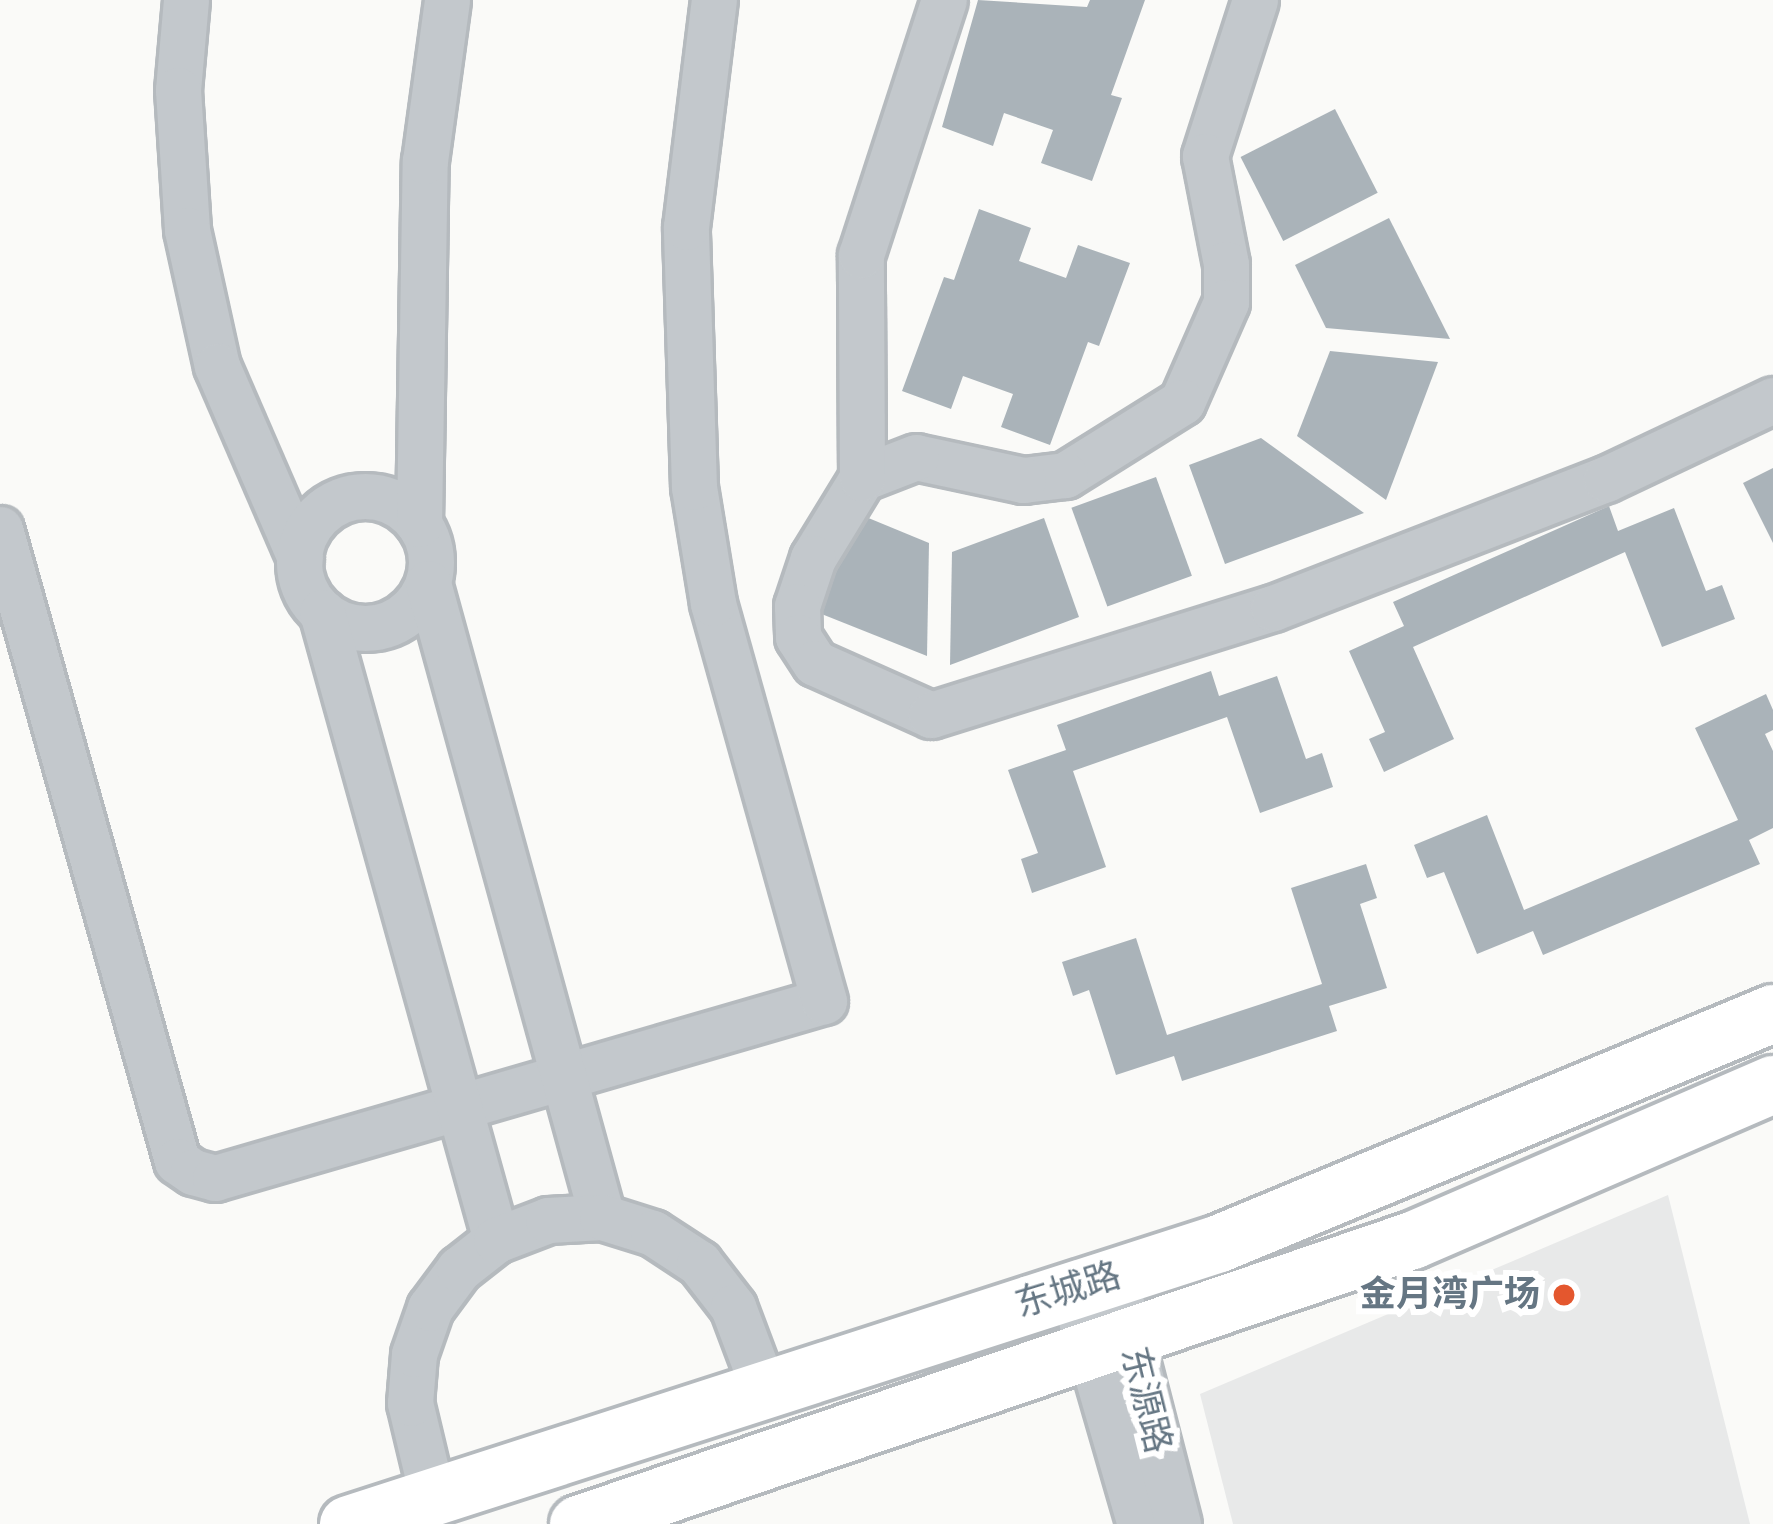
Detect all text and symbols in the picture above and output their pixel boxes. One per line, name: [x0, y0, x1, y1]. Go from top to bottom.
street label: 东城路: [1010, 1254, 1126, 1326]
place label: 金月湾广场: [1360, 1273, 1540, 1317]
marker: 金月湾广场: [1551, 1282, 1577, 1308]
street label: 东源路: [1112, 1342, 1180, 1458]

